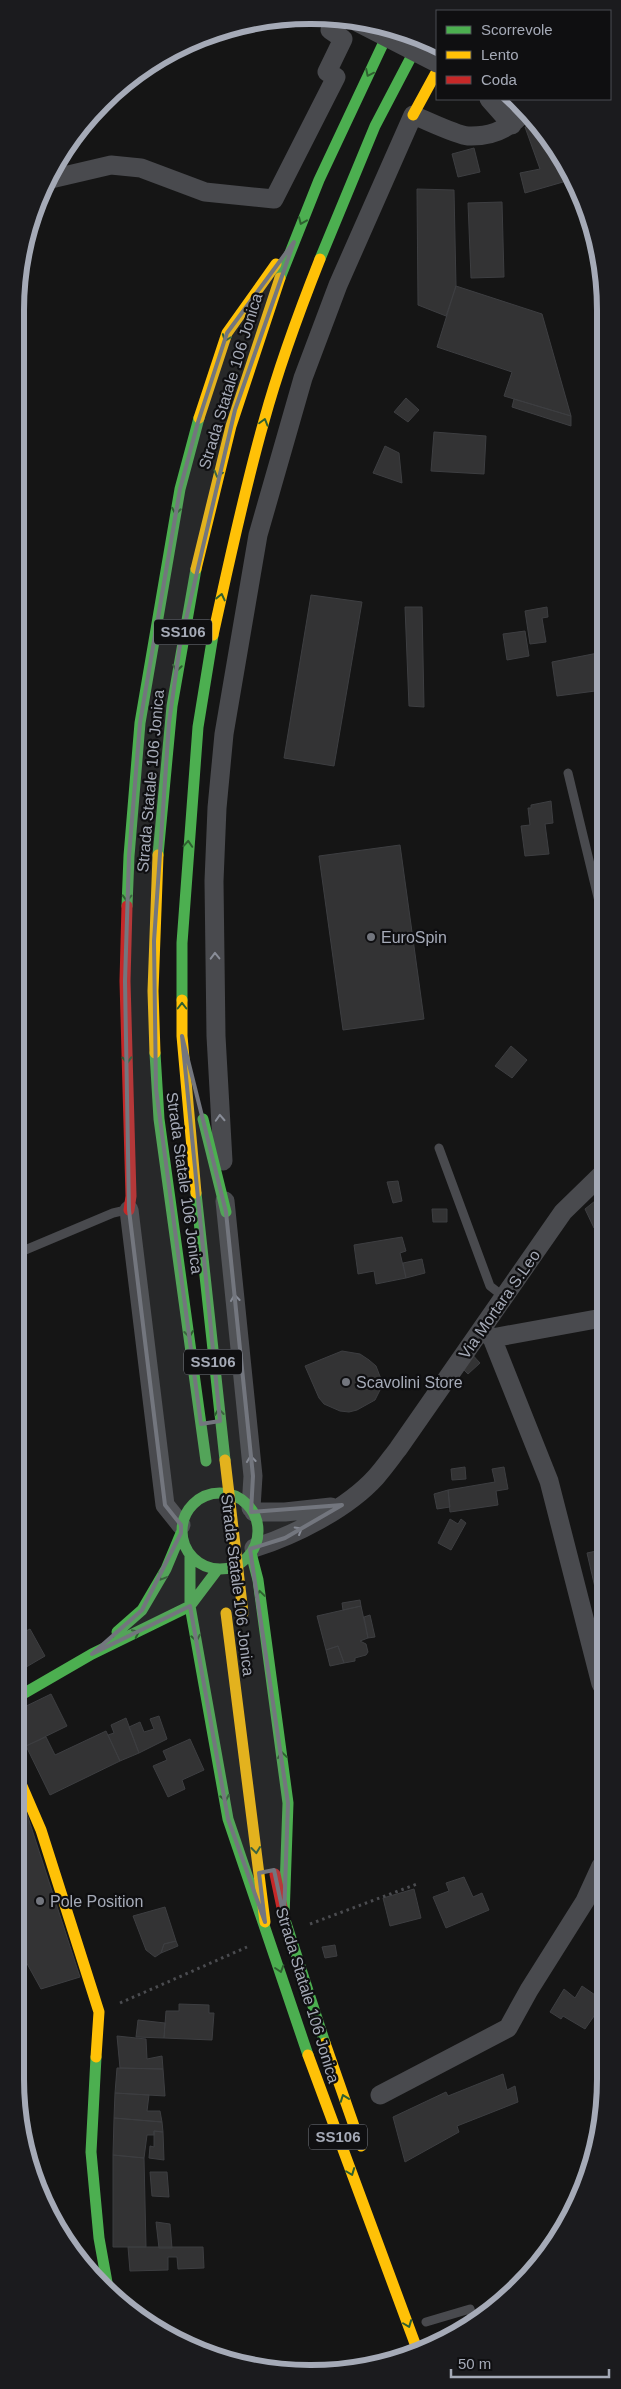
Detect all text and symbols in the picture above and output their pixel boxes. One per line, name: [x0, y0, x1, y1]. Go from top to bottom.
legend: [436, 10, 611, 100]
text: Scorrevole: [481, 21, 553, 38]
text: Lento: [481, 46, 519, 63]
one-way arrow: [365, 68, 375, 77]
text: Coda: [481, 71, 518, 88]
one-way arrow: [298, 216, 309, 225]
street label: Strada Statale 106 Jonica: [196, 291, 265, 471]
one-way arrow: [222, 334, 232, 342]
one-way arrow: [258, 417, 269, 426]
one-way arrow: [213, 470, 223, 478]
one-way arrow: [171, 507, 181, 515]
one-way arrow: [215, 592, 226, 601]
road number: SS106: [154, 620, 212, 644]
one-way arrow: [172, 664, 183, 672]
street label: Strada Statale 106 Jonica: [134, 689, 167, 873]
one-way arrow: [182, 840, 193, 848]
one-way arrow: [122, 894, 133, 902]
place label: EuroSpin: [381, 929, 447, 946]
marker: EuroSpin: [365, 931, 377, 943]
one-way arrow: [210, 952, 220, 960]
one-way arrow: [177, 1002, 187, 1010]
one-way arrow: [121, 1056, 132, 1064]
street label: Strada Statale 106 Jonica: [163, 1091, 206, 1275]
one-way arrow: [215, 1114, 226, 1122]
street label: Via Mortara S.Leo: [456, 1247, 543, 1362]
one-way arrow: [230, 1293, 241, 1301]
one-way arrow: [183, 1330, 194, 1338]
road number: SS106: [184, 1350, 242, 1374]
place label: Scavolini Store: [356, 1374, 463, 1391]
marker: Scavolini Store: [340, 1376, 352, 1388]
one-way arrow: [214, 1407, 225, 1415]
one-way arrow: [246, 1455, 257, 1463]
street label: Strada Statale 106 Jonica: [218, 1493, 257, 1677]
one-way arrow: [294, 1526, 303, 1536]
one-way arrow: [158, 1572, 168, 1581]
one-way arrow: [255, 1590, 266, 1598]
one-way arrow: [131, 1629, 140, 1639]
one-way arrow: [190, 1634, 201, 1643]
one-way arrow: [277, 1751, 287, 1759]
one-way arrow: [219, 1794, 229, 1802]
one-way arrow: [250, 1846, 261, 1854]
place label: Pole Position: [50, 1893, 143, 1910]
marker: Pole Position: [34, 1895, 46, 1907]
street label: Strada Statale 106 Jonica: [273, 1905, 342, 2085]
one-way arrow: [274, 1964, 284, 1972]
one-way arrow: [340, 2095, 350, 2103]
road number: SS106: [309, 2124, 367, 2150]
one-way arrow: [345, 2167, 355, 2176]
one-way arrow: [402, 2319, 412, 2328]
scale bar: [451, 2346, 608, 2378]
text: 50 m: [458, 2355, 491, 2372]

